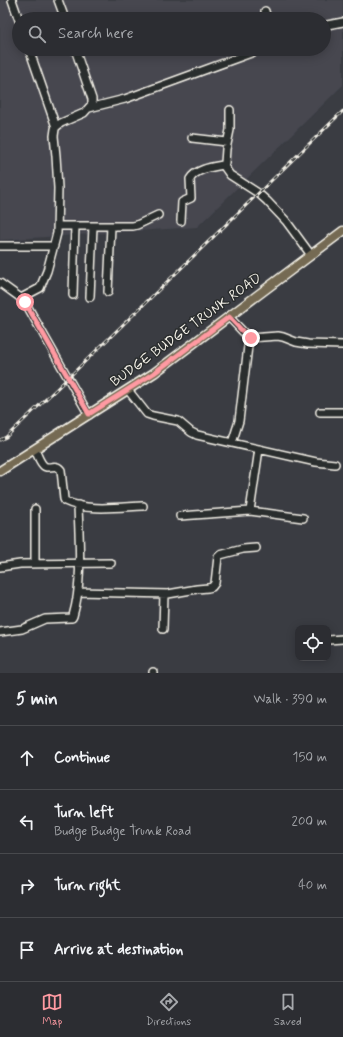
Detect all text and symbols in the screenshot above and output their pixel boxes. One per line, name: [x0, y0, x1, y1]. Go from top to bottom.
search box: [12, 12, 331, 56]
icon: search: [26, 23, 48, 45]
text: Search here: [58, 24, 134, 44]
street label: BUDGE BUDGE TRUNK ROAD: [107, 269, 265, 391]
route start: [16, 293, 34, 311]
route end: [242, 329, 260, 347]
map controls: [295, 625, 331, 661]
button: locate: [295, 625, 331, 661]
text: 5 min: [16, 688, 58, 710]
text: Walk · 390 m: [254, 691, 327, 708]
icon: ahead: [16, 747, 38, 769]
text: Continue: [54, 748, 110, 768]
text: 150 m: [293, 749, 327, 766]
text: Turn left: [54, 803, 114, 823]
icon: left: [16, 811, 38, 833]
text: 200 m: [292, 813, 327, 830]
text: Budge Budge Trunk Road: [54, 823, 191, 840]
icon: right: [16, 875, 38, 897]
text: Turn right: [54, 876, 121, 896]
text: 40 m: [298, 877, 327, 894]
icon: arrive: [16, 939, 38, 961]
text: Arrive at destination: [54, 940, 183, 960]
tab: Map: [41, 991, 63, 1029]
tab: Directions: [146, 991, 191, 1029]
tab: Saved: [274, 991, 302, 1029]

